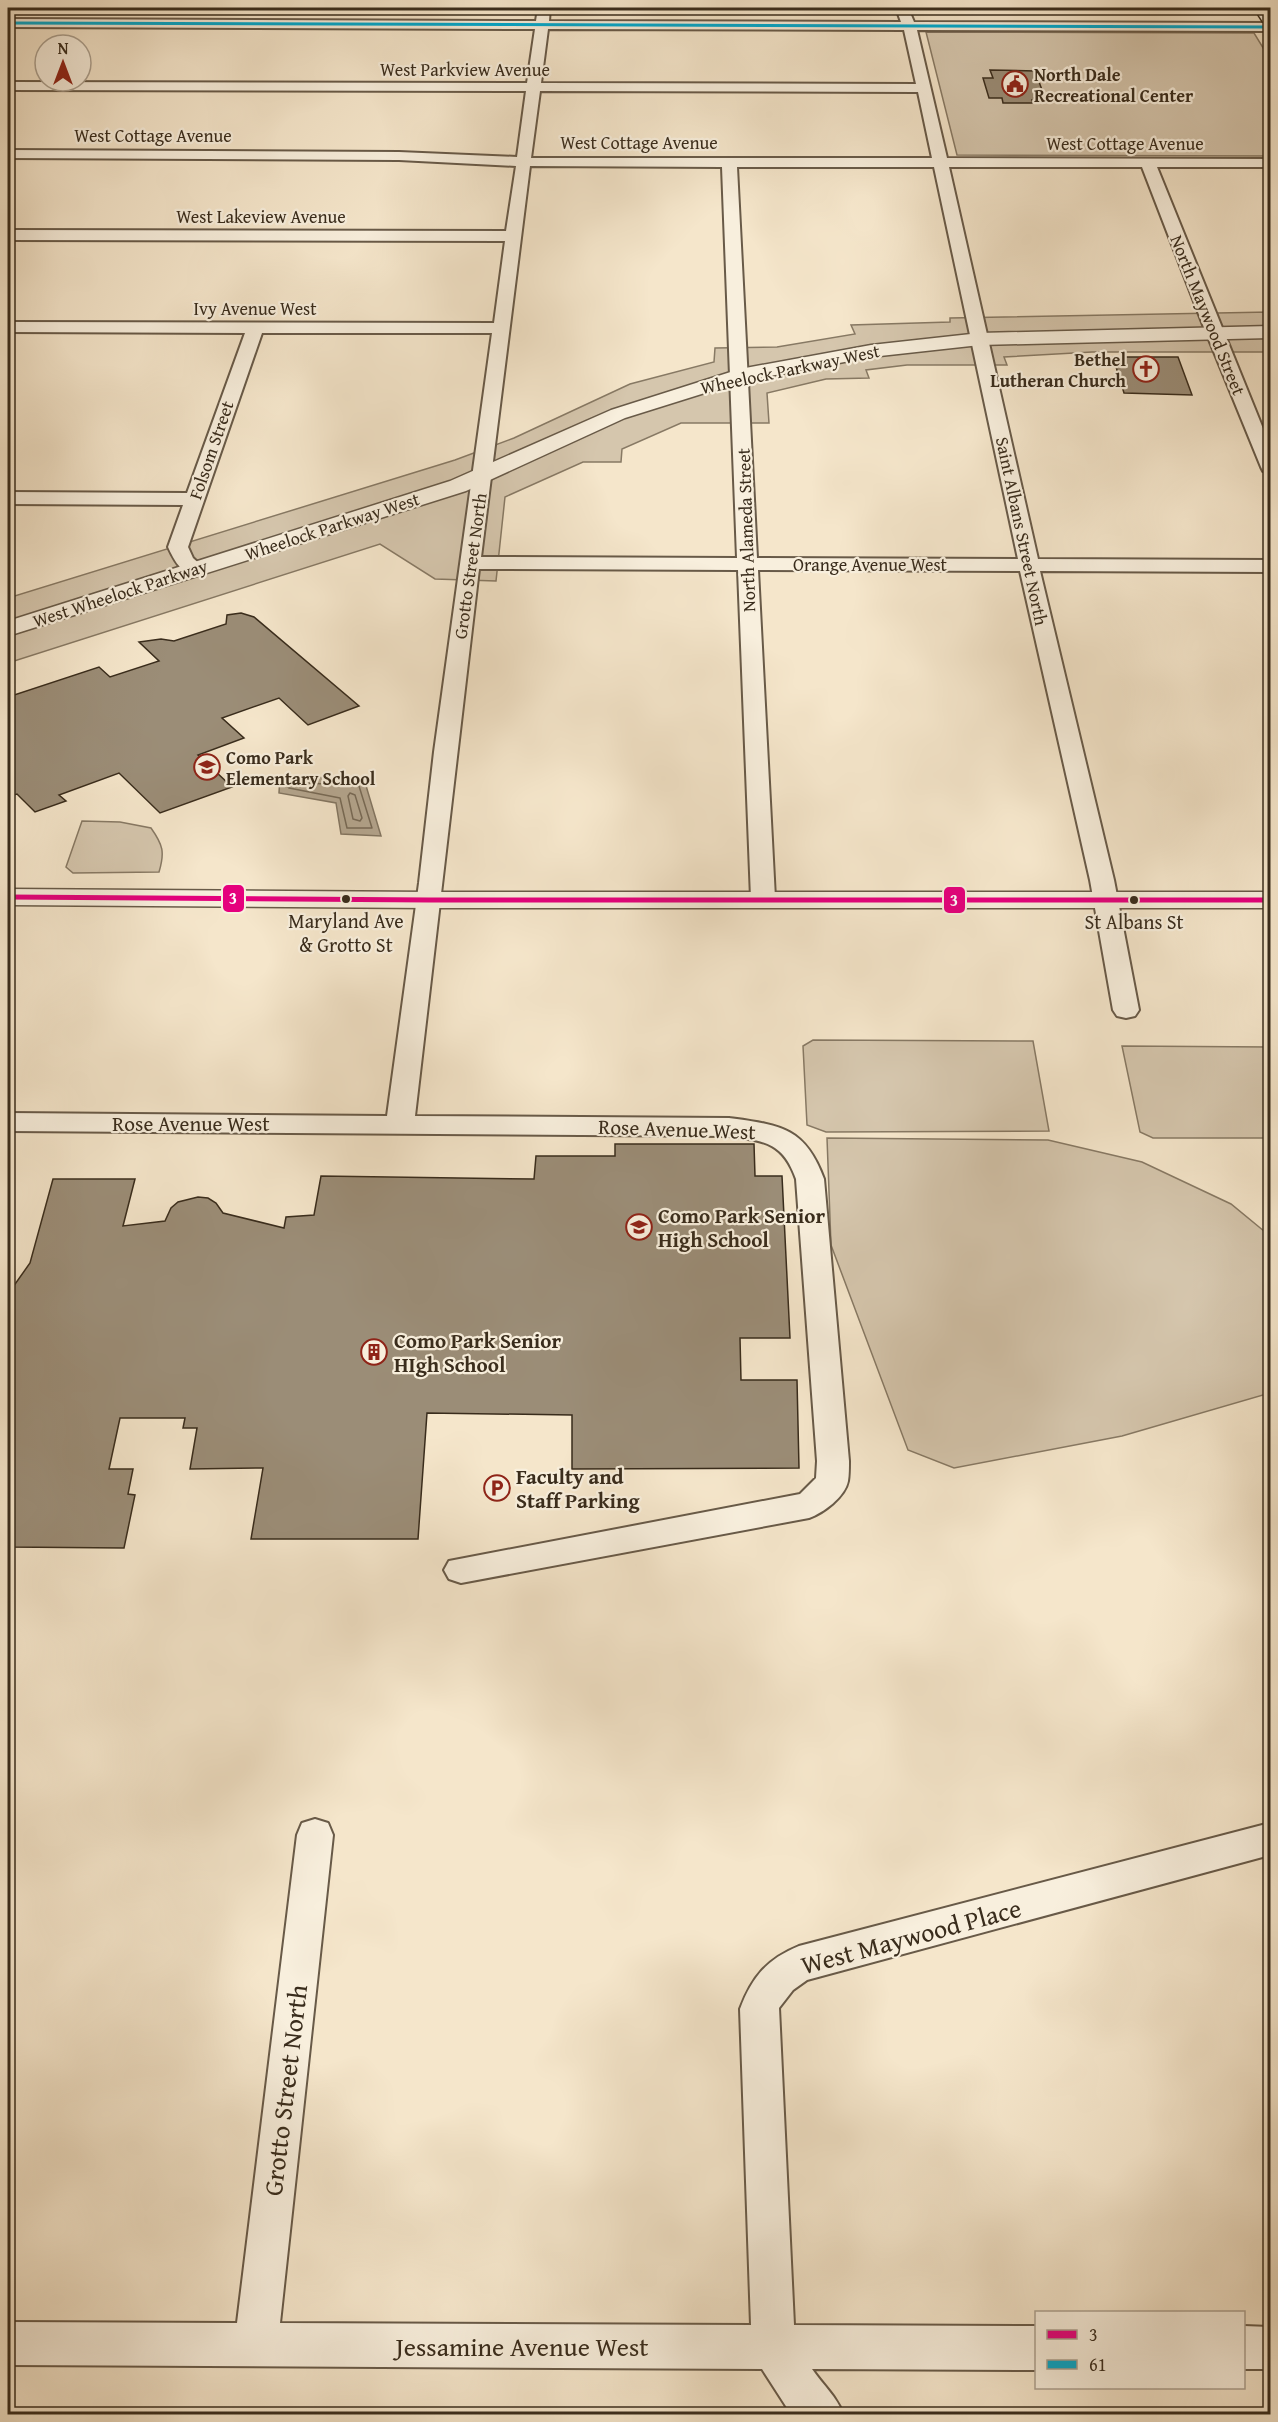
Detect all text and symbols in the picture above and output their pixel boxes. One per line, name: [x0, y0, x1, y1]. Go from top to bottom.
north arrow: [33, 33, 93, 93]
text: N: [58, 36, 69, 60]
street label: West Parkview Avenue: [380, 56, 550, 83]
place label: North Dale Recreational Center: [1034, 61, 1194, 109]
public building icon: North Dale Recreational Center: [1000, 69, 1030, 99]
street label: West Cottage Avenue: [74, 122, 232, 149]
street label: West Cottage Avenue: [560, 129, 718, 156]
street label: West Cottage Avenue: [1046, 130, 1204, 157]
street label: West Lakeview Avenue: [176, 203, 346, 230]
street label: North Maywood Street: [1163, 231, 1253, 400]
street label: Ivy Avenue West: [193, 295, 317, 322]
street label: Wheelock Parkway West: [698, 337, 883, 401]
place label: Bethel Lutheran Church: [990, 346, 1126, 394]
church icon: Bethel Lutheran Church: [1131, 354, 1161, 384]
street label: Folsom Street: [181, 396, 241, 503]
street label: Saint Albans Street North: [989, 434, 1055, 628]
street label: North Alameda Street: [730, 447, 762, 612]
street label: Wheelock Parkway West: [241, 485, 424, 567]
street label: Grotto Street North: [446, 491, 494, 641]
street label: Orange Avenue West: [793, 551, 948, 578]
street label: West Wheelock Parkway: [29, 552, 211, 634]
place label: Como Park Elementary School: [226, 744, 376, 792]
school or university icon: Como Park Elementary School: [192, 752, 222, 782]
line badge: 3: [222, 884, 245, 913]
text: 3: [229, 886, 237, 910]
line badge: 3: [943, 886, 966, 914]
text: 3: [950, 888, 958, 912]
marker: Maryland Ave & Grotto St: [340, 893, 352, 905]
marker: St Albans St: [1128, 894, 1140, 906]
place label: Maryland Ave & Grotto St: [288, 906, 404, 959]
place label: St Albans St: [1084, 907, 1184, 936]
street label: Rose Avenue West: [112, 1108, 270, 1139]
street label: Rose Avenue West: [598, 1111, 757, 1147]
place label: Como Park Senior High School: [658, 1200, 825, 1255]
school or university icon: Como Park Senior High School: [624, 1212, 654, 1242]
place label: Como Park Senior HIgh School: [394, 1325, 561, 1380]
building icon: Como Park Senior HIgh School: [359, 1337, 389, 1367]
place label: Faculty and Staff Parking: [516, 1461, 641, 1516]
parking icon: Faculty and Staff Parking: [482, 1473, 512, 1503]
street label: West Maywood Place: [797, 1888, 1025, 1984]
street label: Grotto Street North: [253, 1982, 317, 2198]
legend: [1035, 2311, 1245, 2389]
text: 3: [1089, 2321, 1098, 2348]
street label: Jessamine Avenue West: [393, 2327, 648, 2366]
text: 61: [1089, 2351, 1106, 2378]

